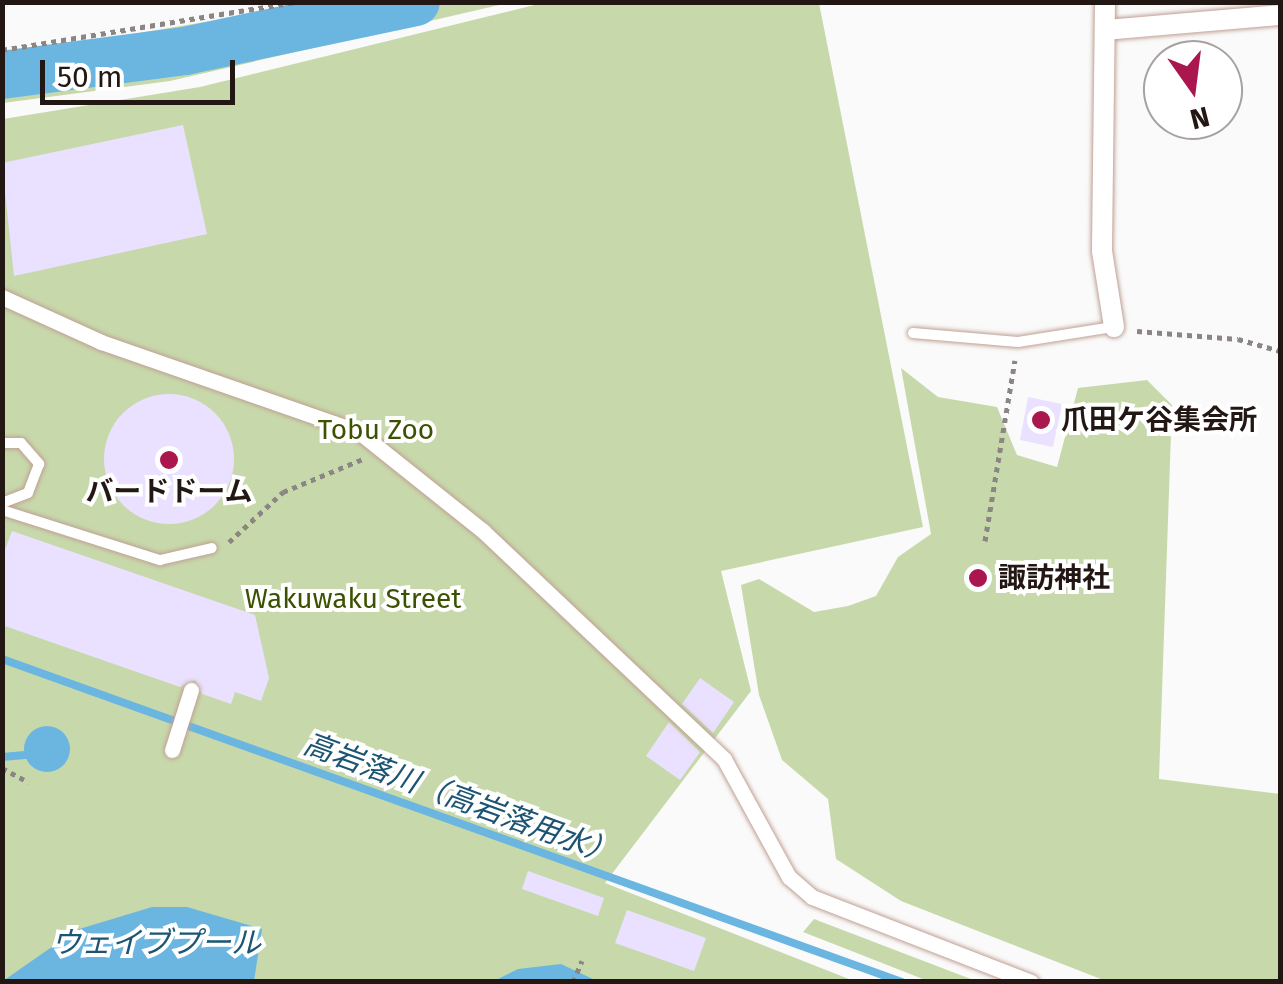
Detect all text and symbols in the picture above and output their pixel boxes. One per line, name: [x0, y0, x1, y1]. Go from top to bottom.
scale bar: [45, 40, 240, 102]
north arrow: [1143, 40, 1243, 140]
text: 50 m: [57, 59, 122, 95]
text: N: [1187, 99, 1213, 136]
place label: 爪田ケ谷集会所: [1061, 403, 1257, 437]
marker: 爪田ケ谷集会所: [1030, 409, 1052, 431]
park label: Tobu Zoo: [318, 413, 434, 447]
marker: バードドーム: [158, 449, 180, 471]
place label: バードドーム: [85, 475, 253, 509]
place label: 諏訪神社: [998, 561, 1110, 595]
marker: 諏訪神社: [967, 567, 989, 589]
park label: Wakuwaku Street: [245, 582, 461, 616]
water label: 高岩落川（高岩落用水）: [299, 726, 621, 872]
water label: ウェイブプール: [51, 925, 261, 961]

